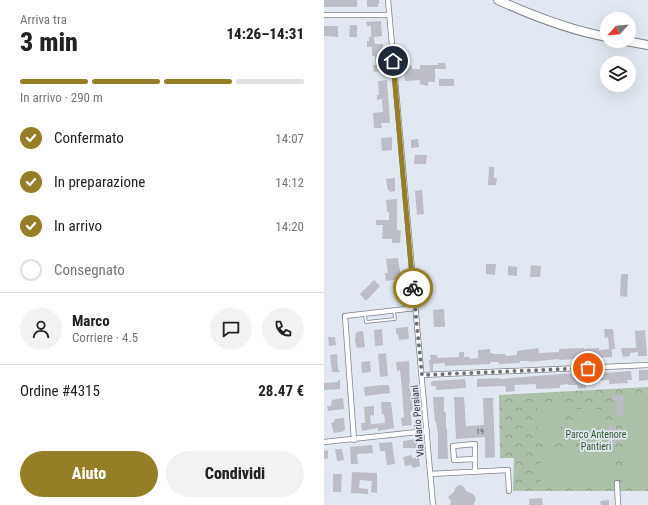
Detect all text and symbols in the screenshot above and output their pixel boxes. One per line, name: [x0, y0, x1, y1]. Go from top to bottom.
text: Arriva tra: [20, 12, 67, 27]
north arrow: [600, 12, 636, 48]
map controls: [600, 12, 636, 92]
text: 14:26–14:31: [226, 25, 304, 43]
text: 3 min: [20, 27, 78, 57]
pin: [376, 44, 410, 78]
icon: home: [382, 50, 404, 72]
button: layers: [600, 56, 636, 92]
text: In arrivo · 290 m: [20, 90, 103, 105]
icon: check: [20, 127, 42, 149]
text: Confermato: [54, 129, 124, 147]
text: 14:07: [275, 131, 304, 146]
icon: check: [20, 171, 42, 193]
text: In preparazione: [54, 173, 145, 191]
text: 14:12: [275, 175, 304, 190]
icon: check: [20, 215, 42, 237]
text: In arrivo: [54, 217, 102, 235]
text: 14:20: [275, 219, 304, 234]
text: Consegnato: [54, 261, 125, 279]
courier: [393, 268, 433, 308]
icon: bike: [402, 277, 424, 299]
button: person: [20, 308, 62, 350]
button: chat: [210, 308, 252, 350]
button: phone: [262, 308, 304, 350]
text: Marco: [72, 312, 110, 330]
text: Corriere · 4.5: [72, 330, 138, 345]
pin: [571, 351, 605, 385]
icon: bag: [577, 357, 599, 379]
text: Ordine #4315: [20, 382, 100, 400]
text: 28.47 €: [258, 382, 304, 400]
street label: Via Mario Persiani: [409, 385, 426, 457]
house number: 19: [476, 427, 484, 436]
park label: Parco Antenore Pantieri: [566, 429, 627, 452]
button: Aiuto: [20, 451, 158, 497]
button: Condividi: [166, 451, 304, 497]

